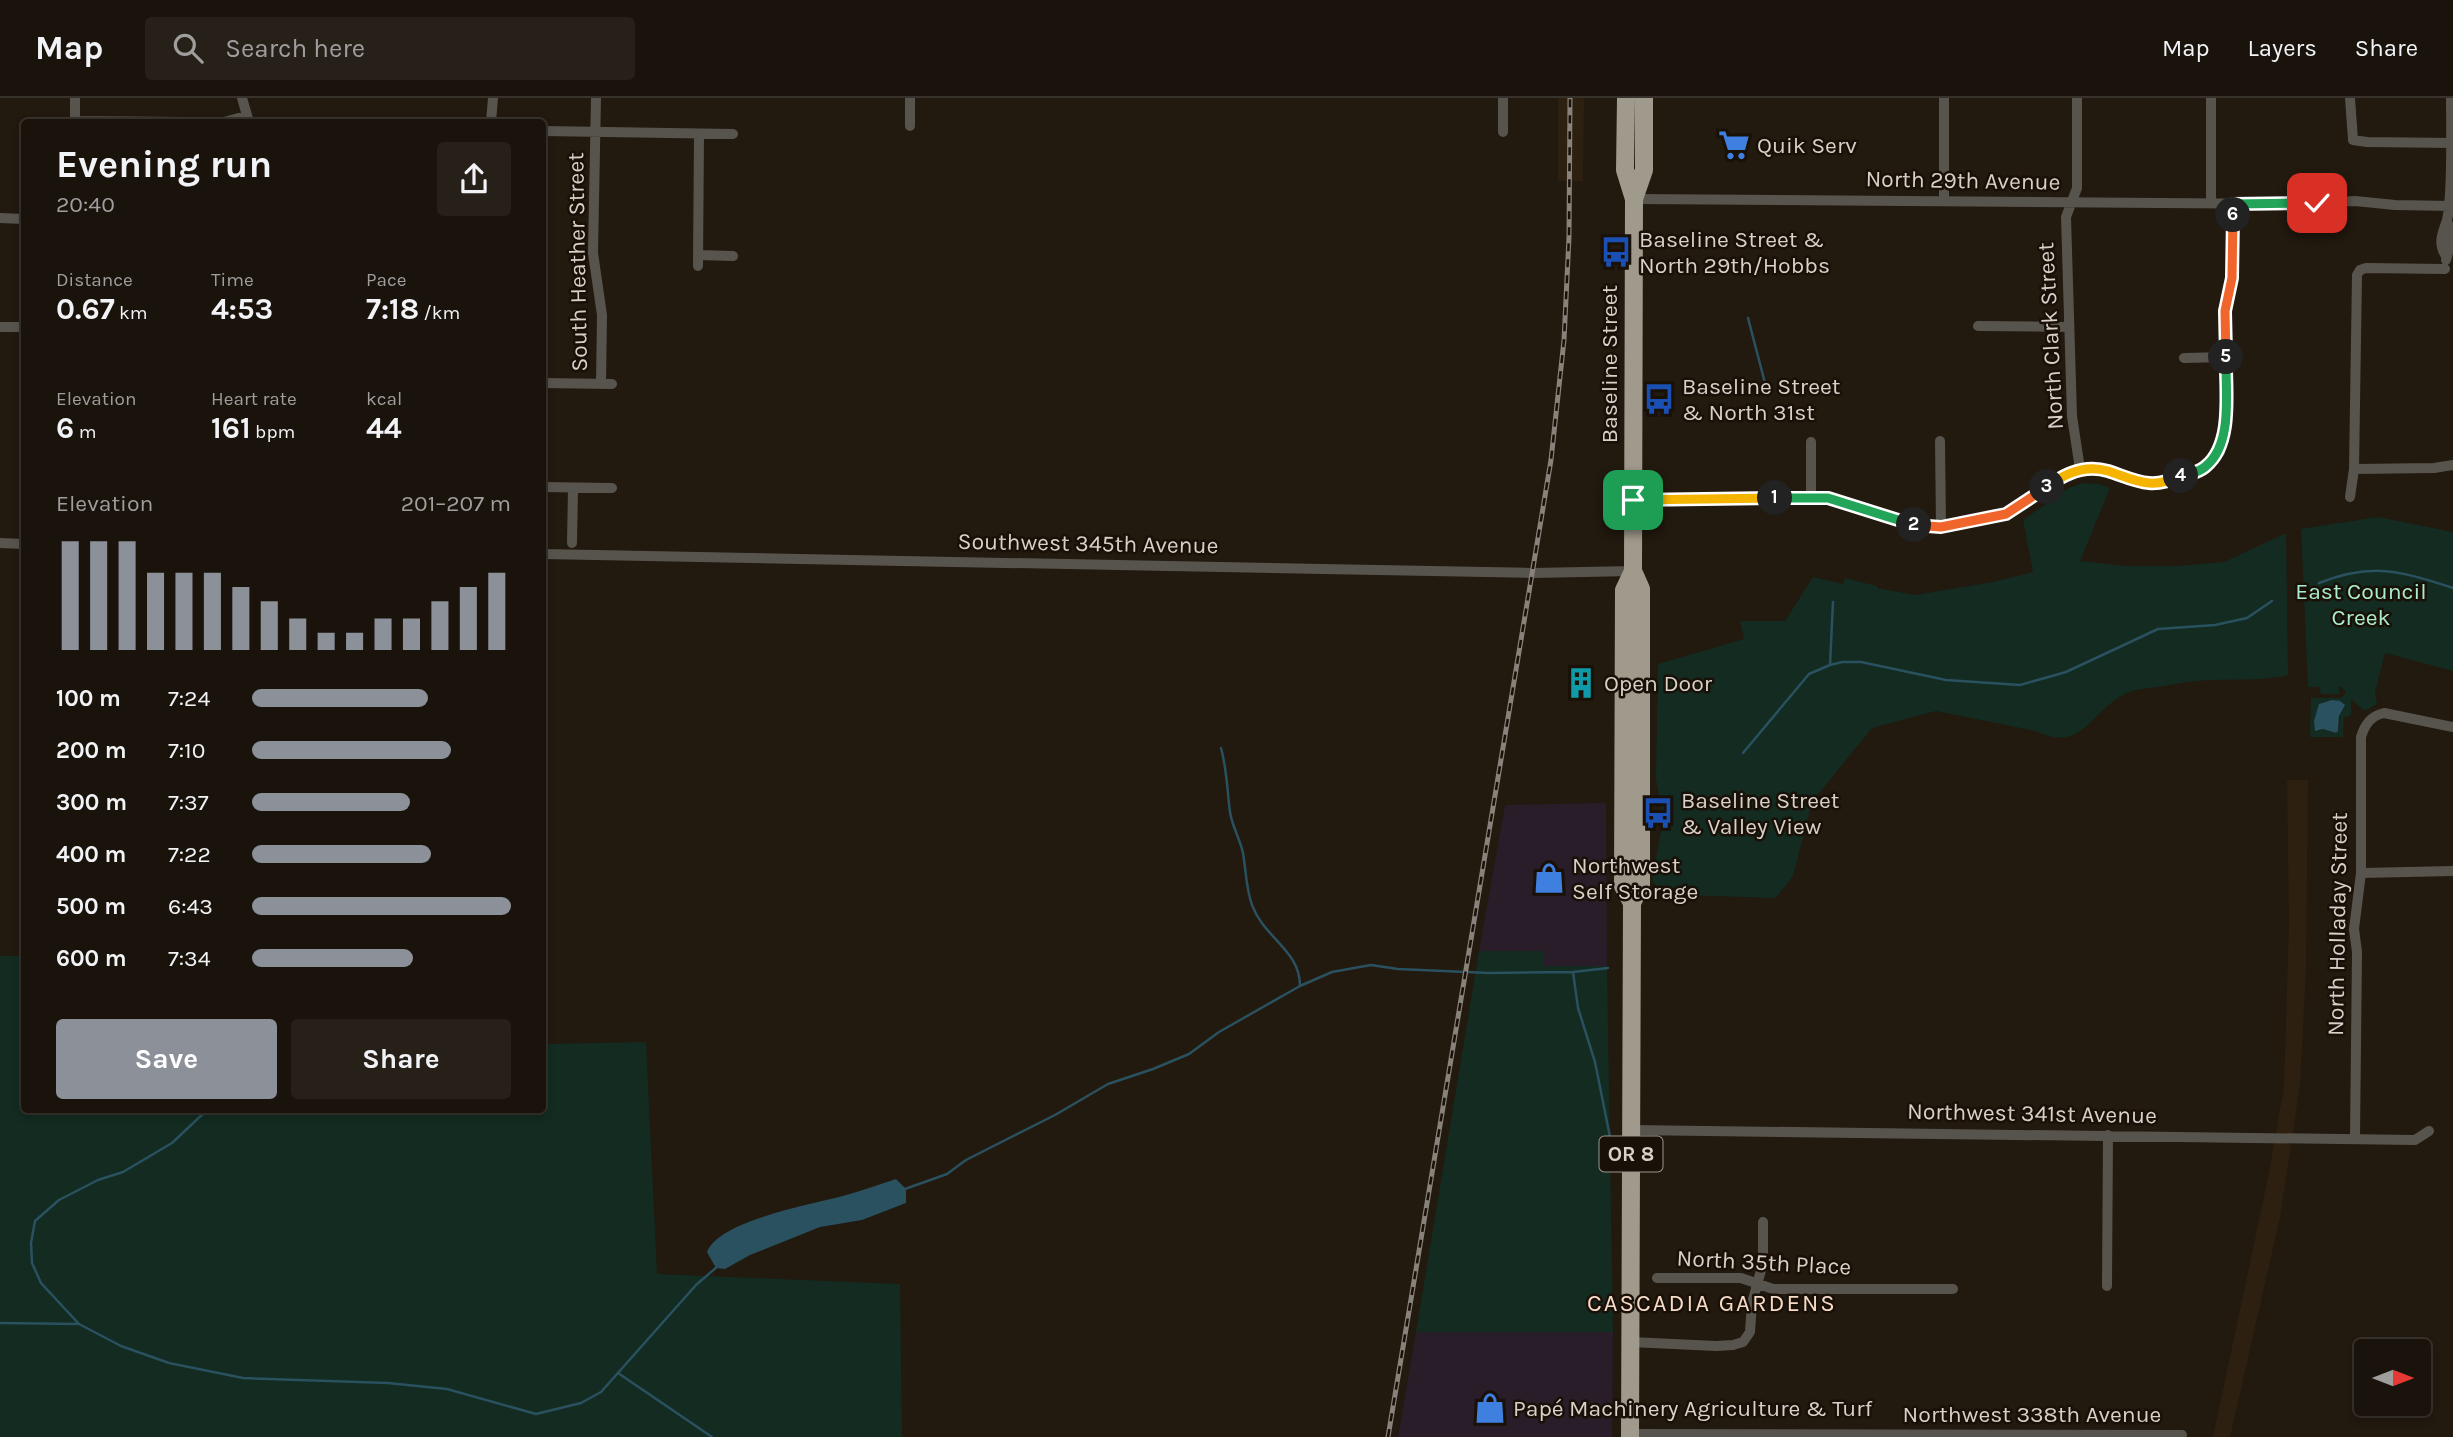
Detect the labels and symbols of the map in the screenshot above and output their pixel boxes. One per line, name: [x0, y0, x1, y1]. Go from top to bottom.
supermarket icon: Quik Serv: [1717, 128, 1751, 162]
place label: Quik Serv: [1757, 132, 1857, 159]
street label: South Heather Street: [562, 152, 593, 372]
street label: North 29th Avenue: [1865, 165, 2061, 196]
pin: [2287, 173, 2347, 233]
pin: 6: [2216, 198, 2250, 232]
place label: Baseline Street & North 29th/Hobbs: [1639, 226, 1830, 279]
bus stop icon: Baseline Street & North 29th/Hobbs: [1599, 235, 1633, 269]
street label: North Clark Street: [2032, 241, 2069, 430]
street label: Baseline Street: [1596, 284, 1623, 443]
pin: 5: [2208, 340, 2244, 374]
place label: Baseline Street & North 31st: [1682, 373, 1841, 426]
bus stop icon: Baseline Street & North 31st: [1642, 382, 1676, 416]
pin: 4: [2164, 458, 2198, 494]
pin: [1603, 470, 1663, 530]
pin: 3: [2030, 470, 2064, 504]
pin: 1: [1758, 480, 1792, 516]
pin: 2: [1896, 508, 1932, 542]
street label: Southwest 345th Avenue: [957, 528, 1219, 559]
park label: East Council Creek: [2295, 578, 2427, 631]
building icon: Open Door: [1564, 666, 1598, 700]
place label: Open Door: [1604, 670, 1713, 697]
place label: Baseline Street & Valley View: [1681, 787, 1840, 840]
bus stop icon: Baseline Street & Valley View: [1641, 796, 1675, 830]
street label: North Holladay Street: [2322, 812, 2353, 1036]
place label: Northwest Self Storage: [1572, 852, 1698, 905]
shop icon: Northwest Self Storage: [1532, 861, 1566, 895]
street label: Northwest 341st Avenue: [1907, 1098, 2157, 1129]
road number: OR 8: [1600, 1136, 1662, 1172]
street label: North 35th Place: [1676, 1244, 1852, 1281]
district label: CASCADIA GARDENS: [1587, 1289, 1837, 1317]
north arrow: [2354, 1339, 2431, 1416]
shop icon: Papé Machinery Agriculture & Turf: [1473, 1391, 1507, 1425]
place label: Papé Machinery Agriculture & Turf: [1513, 1395, 1872, 1422]
street label: Northwest 338th Avenue: [1903, 1401, 2161, 1428]

